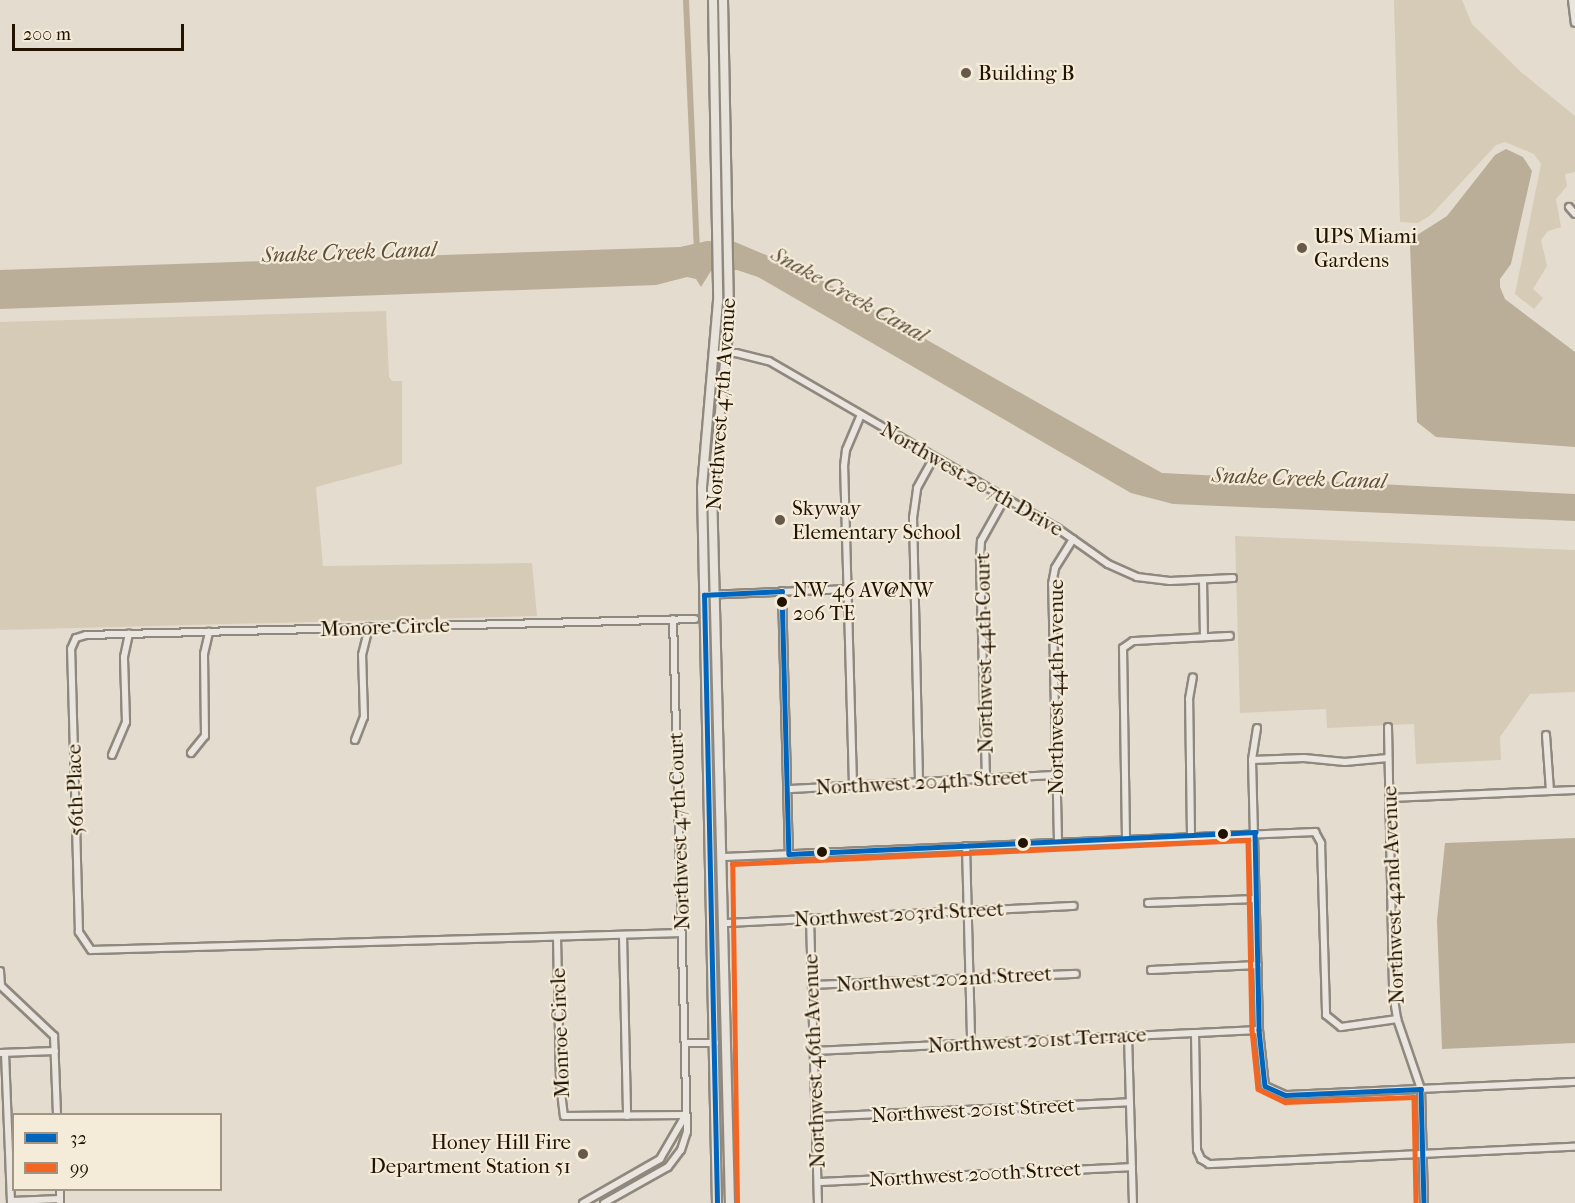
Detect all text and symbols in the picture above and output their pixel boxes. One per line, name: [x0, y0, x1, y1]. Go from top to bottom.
scale bar: [15, 12, 188, 50]
text: 200 m: [23, 24, 71, 45]
place label: Building B: [978, 60, 1075, 86]
marker: Building B: [959, 66, 973, 80]
place label: UPS Miami Gardens: [1314, 223, 1417, 273]
water label: Snake Creek Canal: [261, 237, 437, 269]
water label: Snake Creek Canal: [766, 241, 932, 349]
marker: UPS Miami Gardens: [1295, 241, 1309, 255]
street label: Northwest 47th Avenue: [701, 297, 741, 511]
street label: Northwest 207th Drive: [876, 416, 1068, 542]
water label: Snake Creek Canal: [1211, 463, 1387, 495]
place label: Skyway Elementary School: [792, 495, 961, 545]
marker: Skyway Elementary School: [773, 513, 787, 527]
street label: Northwest 44th Court: [970, 552, 998, 754]
place label: NW 46 AV@NW 206 TE: [793, 578, 933, 625]
street label: Northwest 44th Avenue: [1043, 579, 1069, 795]
marker: NW 46 AV@NW 206 TE: [776, 596, 788, 608]
street label: Monore Circle: [320, 612, 450, 642]
street label: Northwest 47th Court: [663, 732, 695, 930]
street label: 56th Place: [61, 744, 89, 836]
street label: Northwest 204th Street: [815, 764, 1029, 800]
street label: Northwest 42nd Avenue: [1377, 785, 1409, 1005]
unlabelled marker: [1217, 828, 1229, 840]
unlabelled marker: [1017, 837, 1029, 849]
unlabelled marker: [816, 846, 828, 858]
street label: Northwest 203rd Street: [793, 896, 1005, 932]
street label: Northwest 46th Avenue: [798, 953, 830, 1169]
street label: Northwest 202nd Street: [836, 961, 1052, 997]
street label: Monroe Circle: [545, 967, 575, 1099]
street label: Northwest 201st Terrace: [927, 1022, 1147, 1058]
street label: Northwest 201st Street: [870, 1092, 1076, 1128]
legend: [12, 1113, 222, 1191]
text: 32: [70, 1128, 87, 1149]
place label: Honey Hill Fire Department Station 51: [370, 1129, 571, 1179]
marker: Honey Hill Fire Department Station 51: [576, 1147, 590, 1161]
street label: Northwest 200th Street: [868, 1156, 1082, 1192]
text: 99: [70, 1158, 89, 1179]

